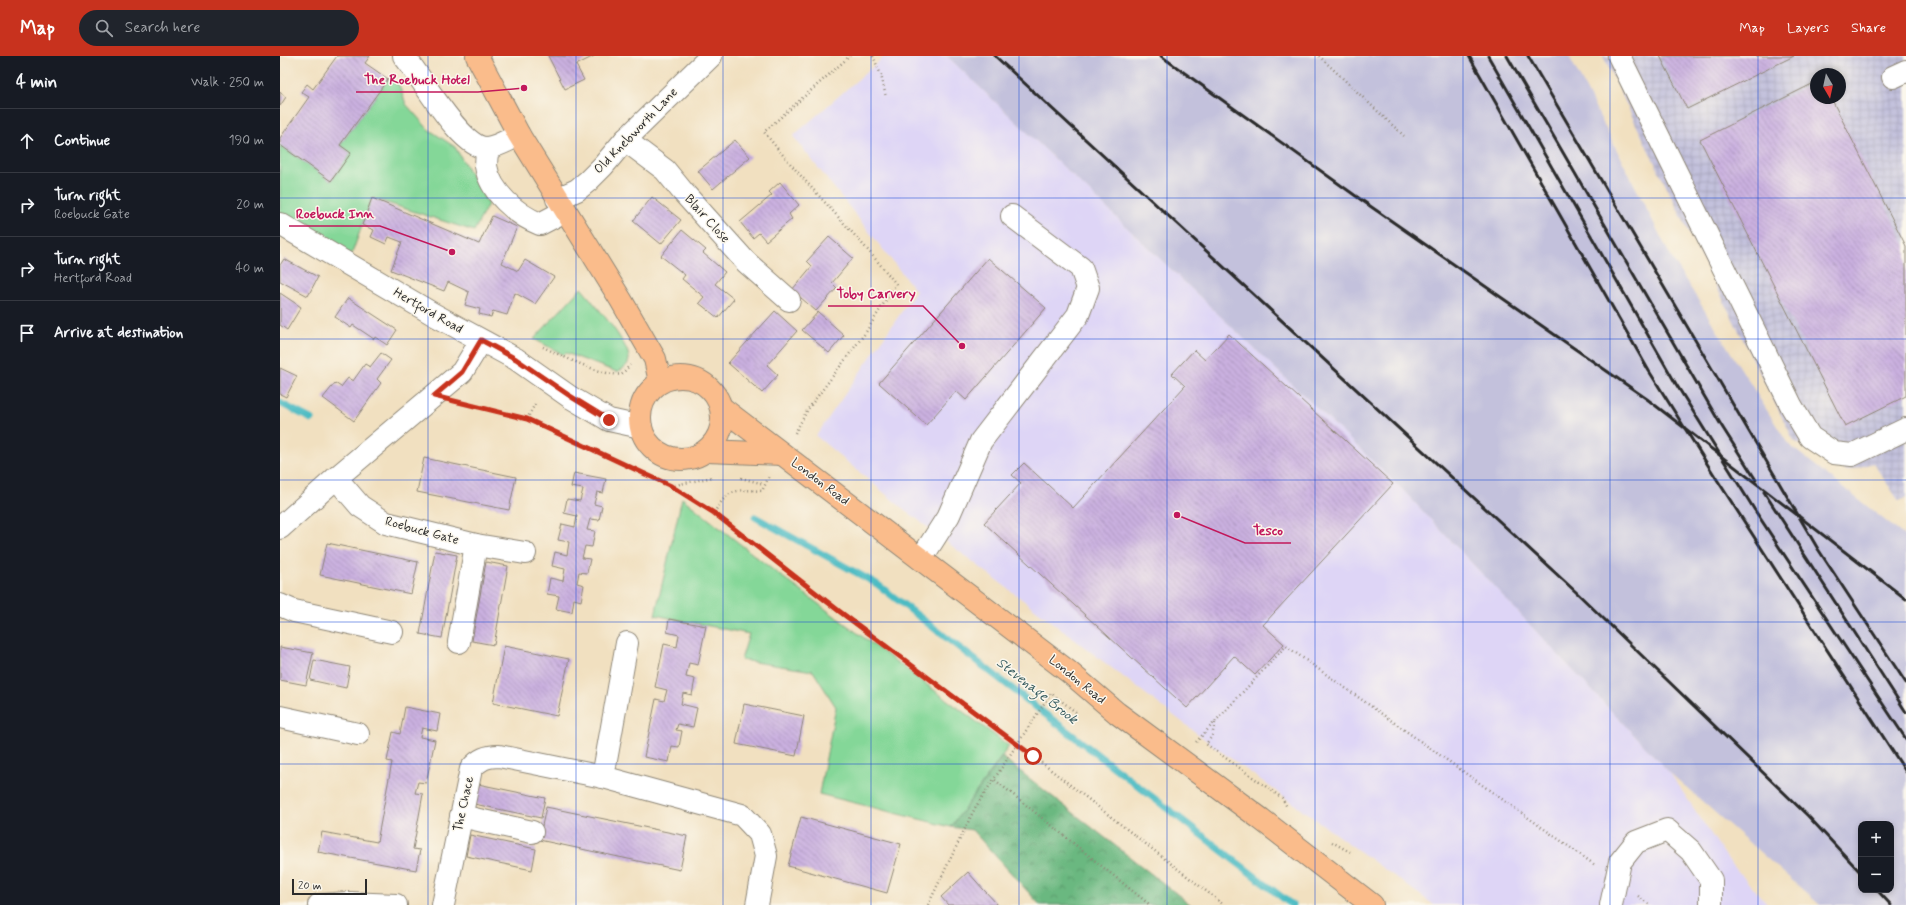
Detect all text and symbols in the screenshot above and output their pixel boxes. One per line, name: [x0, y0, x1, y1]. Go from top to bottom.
search box: [79, 10, 359, 46]
text: Map: [20, 16, 55, 41]
icon: search: [93, 17, 115, 39]
text: Search here: [125, 18, 200, 38]
text: Map: [1739, 19, 1765, 37]
text: Layers: [1787, 19, 1829, 37]
text: Share: [1851, 19, 1886, 37]
callout: The Roebuck Hotel: [356, 66, 478, 92]
north arrow: [1810, 68, 1846, 104]
text: 4 min: [16, 71, 57, 93]
text: The Roebuck Hotel: [364, 71, 470, 89]
text: Walk · 250 m: [191, 74, 264, 91]
street label: Old Knebworth Lane: [590, 84, 682, 178]
icon: ahead: [16, 130, 38, 152]
text: Continue: [54, 131, 110, 151]
text: 190 m: [229, 132, 264, 149]
text: Turn right: [54, 186, 121, 206]
street label: Blair Close: [681, 191, 733, 247]
icon: right: [16, 194, 38, 216]
text: 20 m: [236, 196, 264, 213]
callout: Roebuck Inn: [289, 200, 380, 226]
text: Roebuck Inn: [296, 205, 375, 223]
text: Roebuck Gate: [54, 206, 130, 223]
text: Turn right: [54, 250, 121, 270]
icon: right: [16, 258, 38, 280]
text: 40 m: [235, 260, 264, 277]
text: Hertford Road: [54, 270, 132, 287]
callout: Toby Carvery: [828, 280, 923, 306]
street label: Hertford Road: [389, 284, 466, 340]
text: Toby Carvery: [836, 285, 916, 303]
icon: arrive: [16, 322, 38, 344]
text: Arrive at destination: [54, 323, 183, 343]
route end: [600, 411, 618, 429]
street label: London Road: [787, 454, 853, 510]
street label: Roebuck Gate: [383, 513, 461, 549]
callout: Tesco: [1245, 517, 1291, 543]
text: Tesco: [1253, 522, 1283, 540]
street label: London Road: [1045, 652, 1109, 708]
water label: Stevenage Brook: [992, 654, 1082, 730]
route start: [1024, 747, 1042, 765]
street label: The Chace: [450, 775, 478, 833]
map controls: [1858, 821, 1894, 893]
button: +: [1858, 821, 1894, 857]
button: −: [1858, 857, 1894, 893]
scale bar: [292, 877, 367, 896]
text: 20 m: [298, 879, 321, 893]

